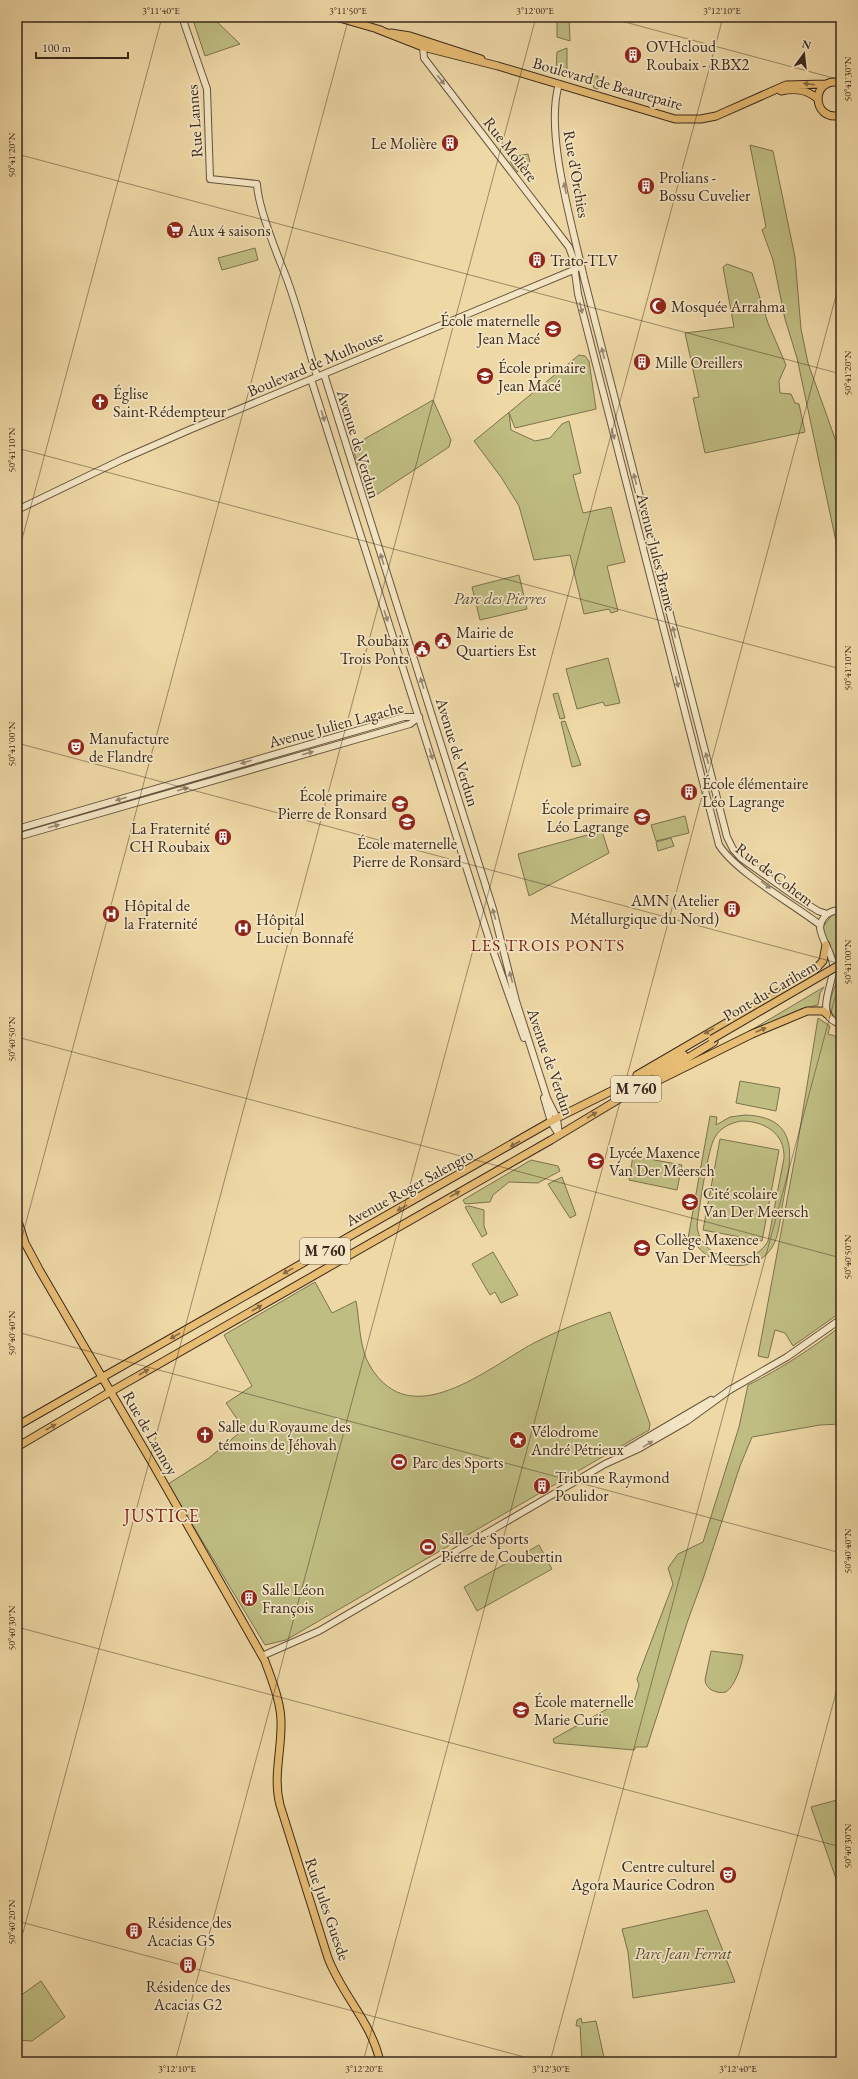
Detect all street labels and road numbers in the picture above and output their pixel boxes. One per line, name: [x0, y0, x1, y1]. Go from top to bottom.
street label: Boulevard de Beaurepaire: [530, 52, 685, 115]
street label: Rue Lannes: [181, 84, 208, 158]
street label: Rue Molière: [479, 113, 542, 186]
street label: Rue d'Orchies: [559, 129, 595, 219]
street label: Boulevard de Mulhouse: [244, 325, 386, 402]
street label: Avenue de Verdun: [332, 386, 385, 501]
street label: Avenue Jules Brame: [631, 490, 681, 613]
street label: Avenue de Verdun: [431, 694, 484, 809]
street label: Avenue Julien Lagache: [265, 696, 406, 753]
street label: Rue de Cohem: [731, 838, 819, 911]
street label: Pont du Carihem: [719, 954, 822, 1026]
street label: Avenue de Verdun: [522, 1005, 579, 1119]
road number: M 760: [611, 1076, 661, 1102]
street label: Avenue Roger Salengro: [341, 1144, 477, 1232]
road number: M 760: [300, 1238, 350, 1264]
street label: Rue de Lannoy: [118, 1387, 184, 1480]
street label: Rue Jules Guesde: [300, 1855, 355, 1963]

